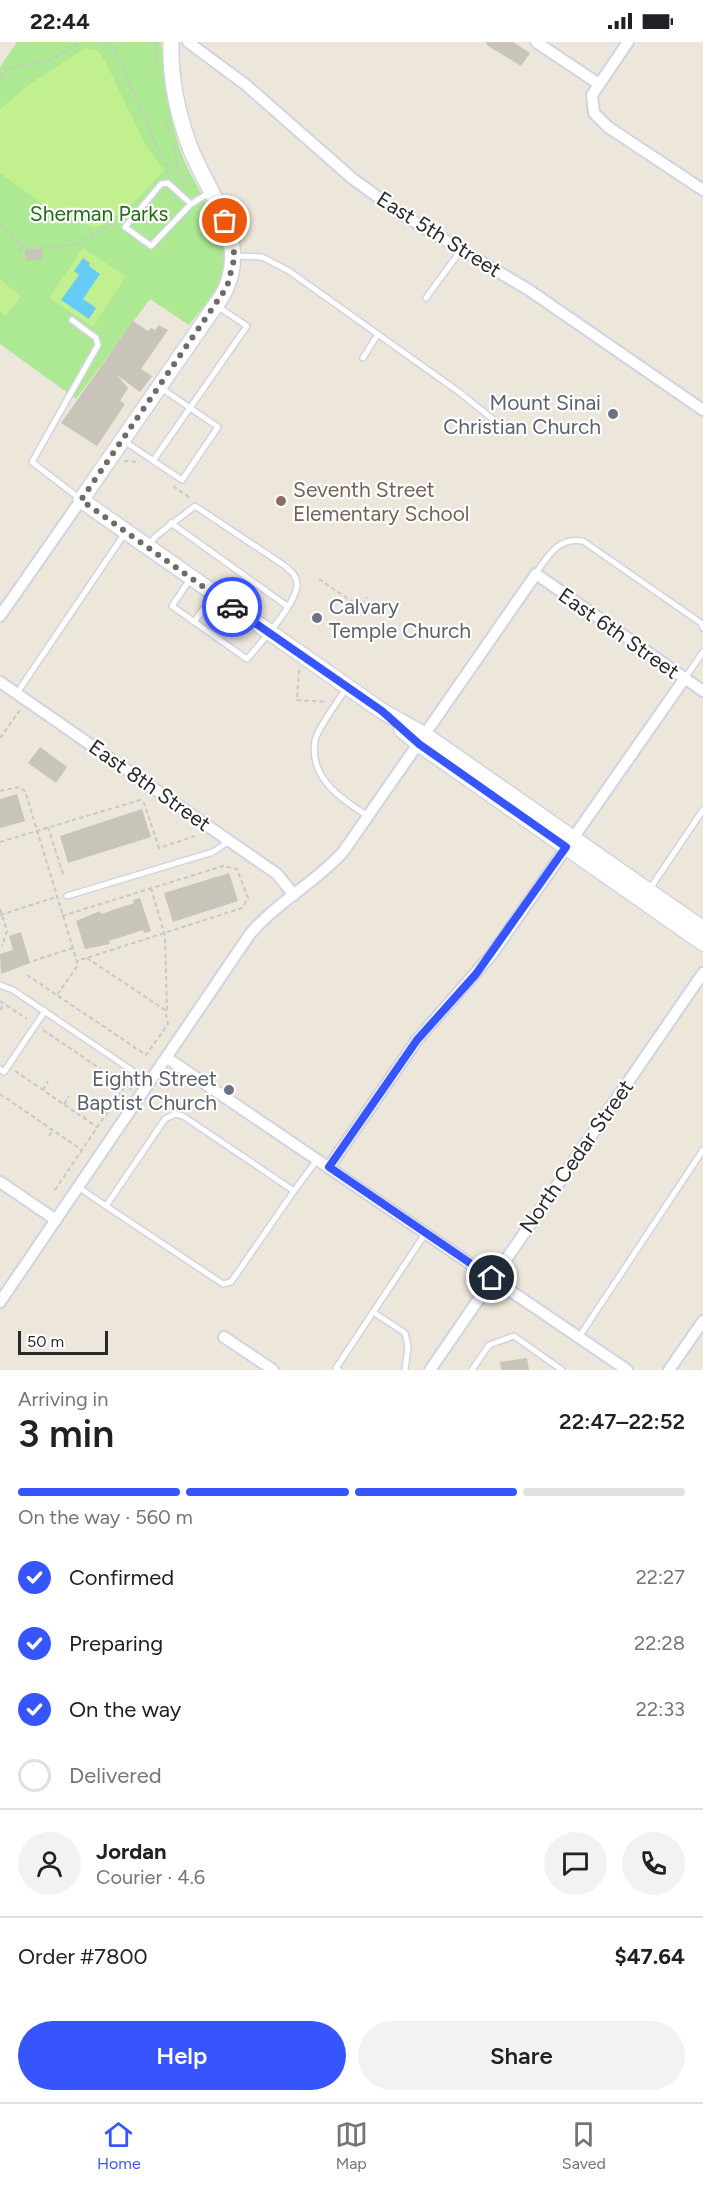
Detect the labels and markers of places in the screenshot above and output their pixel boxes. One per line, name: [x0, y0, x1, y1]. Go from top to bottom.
pin: [199, 195, 250, 246]
place label: Mount Sinai Christian Church: [443, 390, 601, 439]
marker: Mount Sinai Christian Church: [606, 407, 620, 421]
place label: Seventh Street Elementary School: [293, 477, 469, 526]
marker: Seventh Street Elementary School: [274, 494, 288, 508]
place label: Calvary Temple Church: [329, 594, 471, 643]
marker: Calvary Temple Church: [310, 611, 324, 625]
place label: Eighth Street Baptist Church: [77, 1066, 217, 1115]
marker: Eighth Street Baptist Church: [222, 1083, 236, 1097]
pin: [466, 1252, 517, 1303]

